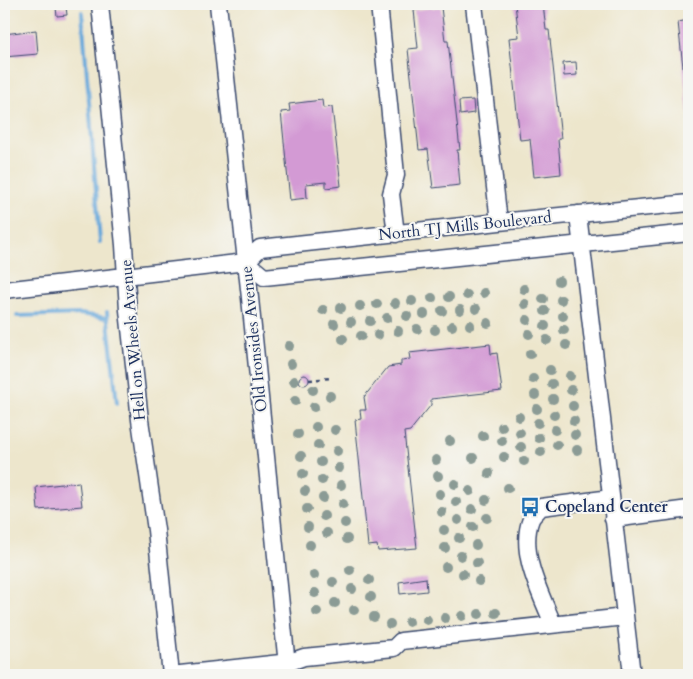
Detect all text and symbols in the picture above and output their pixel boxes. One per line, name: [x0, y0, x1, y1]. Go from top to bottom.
street label: North TJ Mills Boulevard: [377, 206, 553, 246]
street label: Hell on Wheels Avenue: [115, 258, 151, 422]
street label: Old Ironsides Avenue: [235, 265, 273, 413]
bus stop icon: Copeland Center: [519, 496, 541, 518]
place label: Copeland Center: [545, 496, 668, 518]

